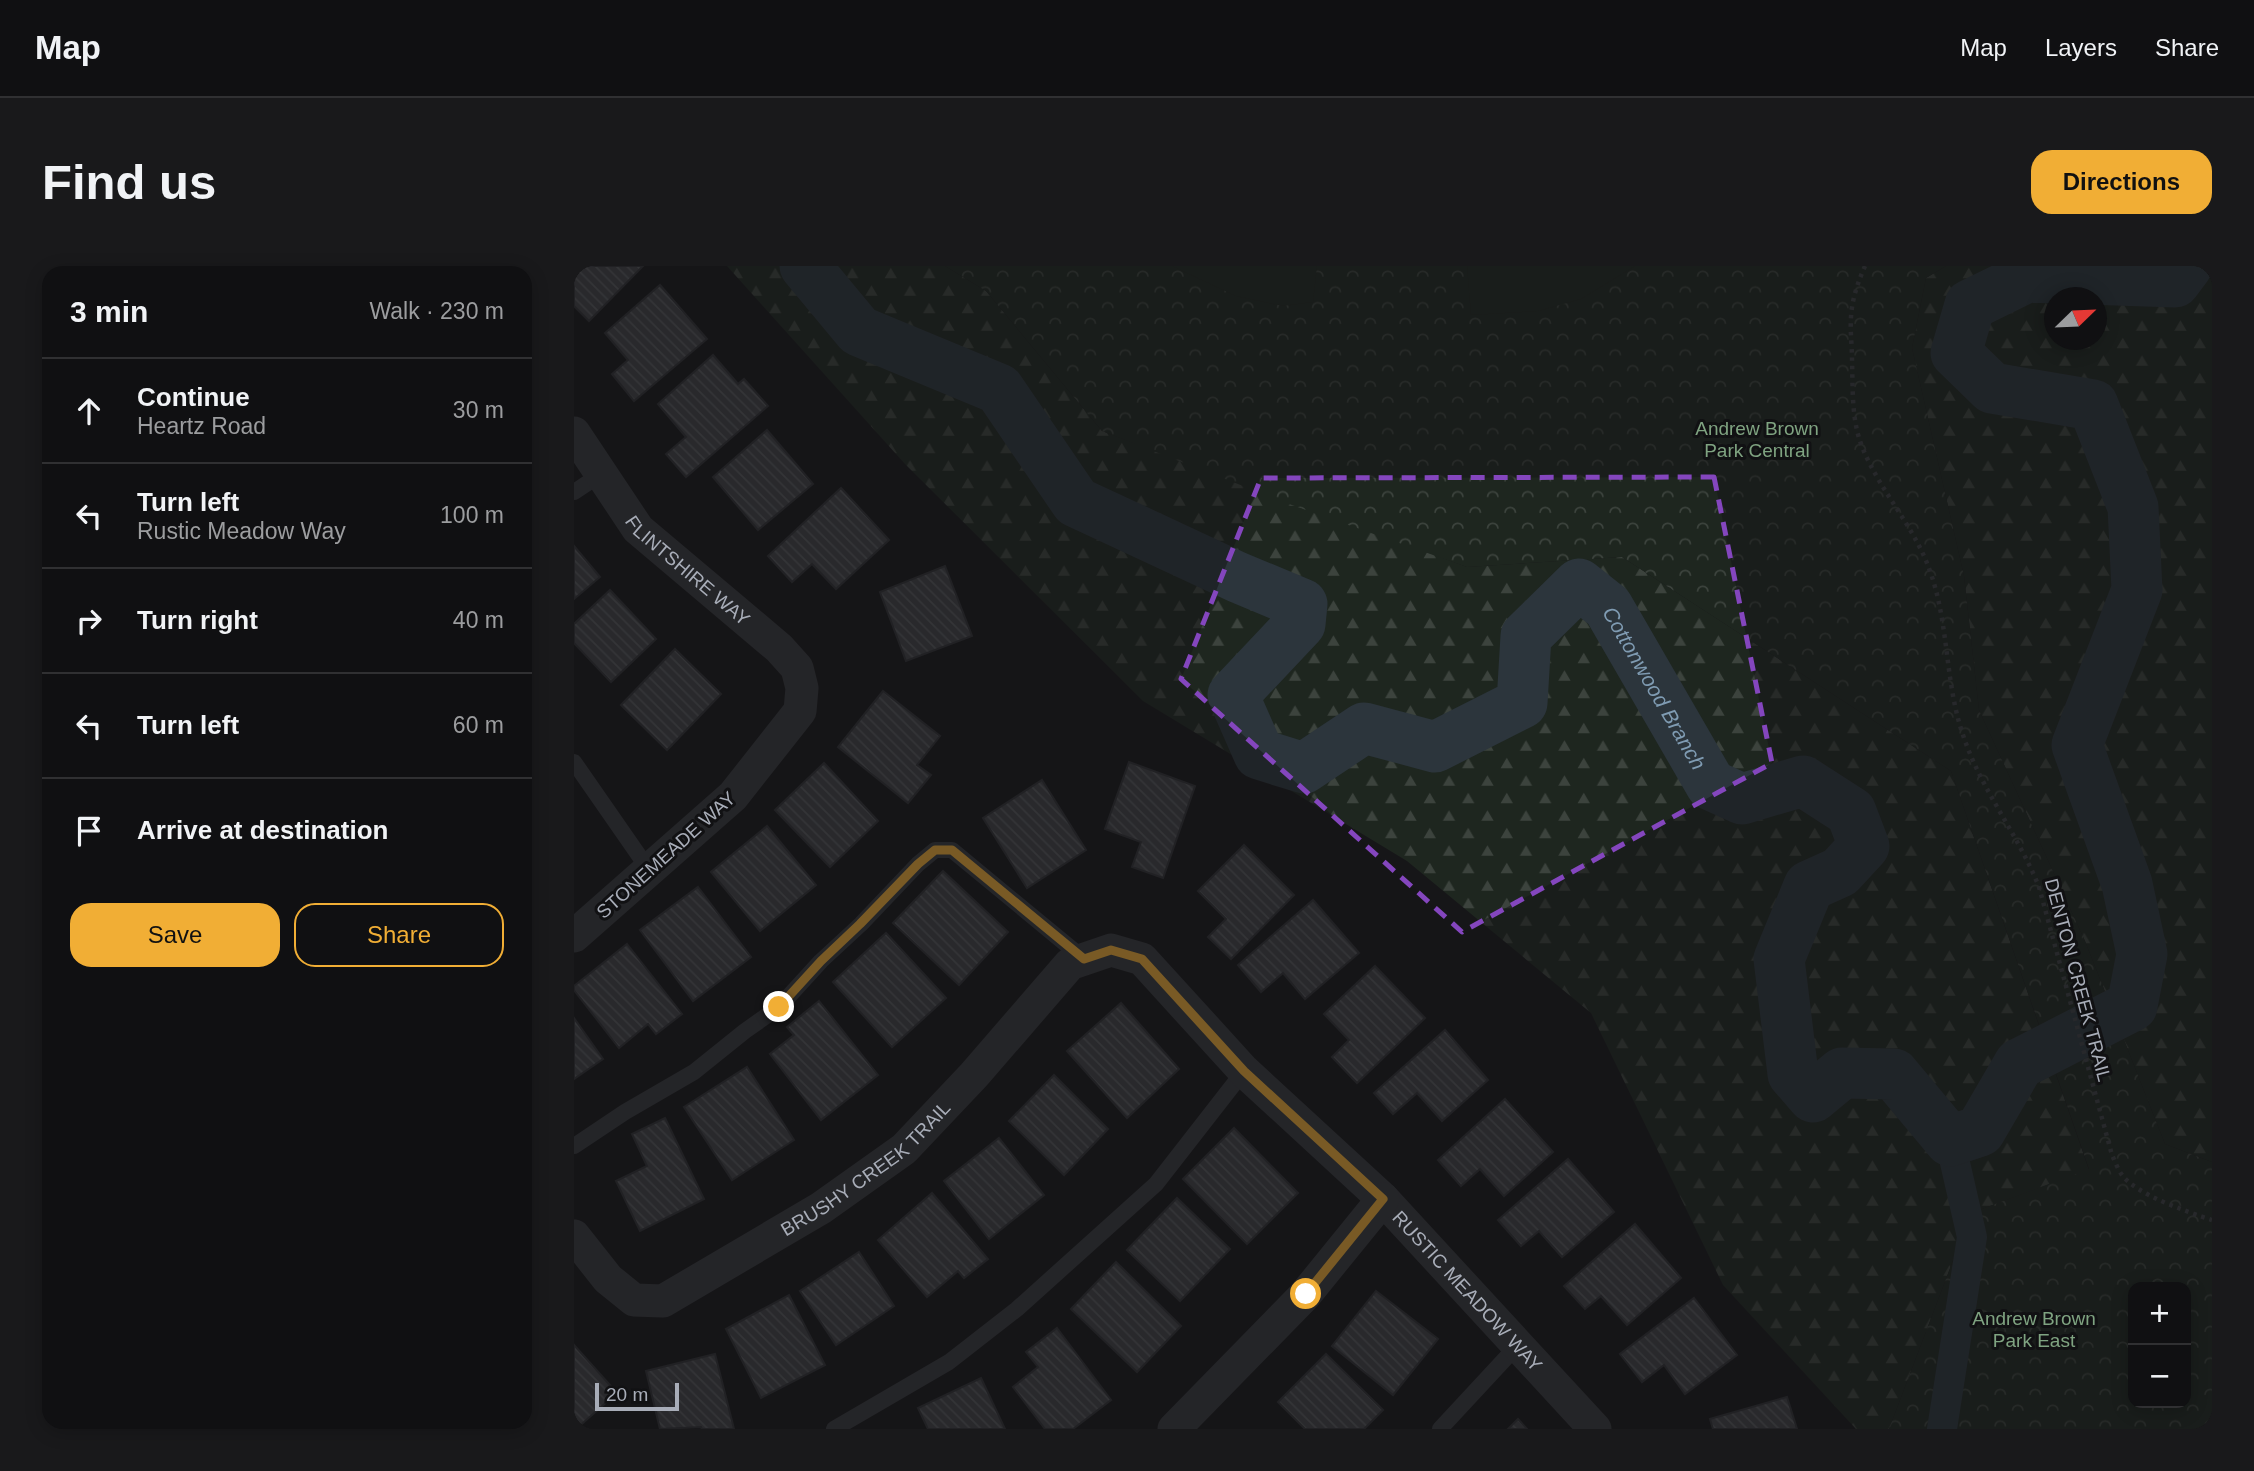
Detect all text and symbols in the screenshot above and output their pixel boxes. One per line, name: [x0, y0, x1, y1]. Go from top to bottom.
text: Map: [35, 29, 101, 66]
text: Map: [1960, 34, 2007, 61]
text: Layers: [2045, 34, 2117, 61]
text: Share: [2155, 34, 2219, 61]
button: Directions: [2031, 150, 2212, 214]
text: Find us: [42, 155, 216, 209]
north arrow: [2044, 287, 2107, 350]
text: 3 min: [70, 295, 148, 328]
text: Walk · 230 m: [369, 298, 504, 324]
text: Continue: [137, 382, 250, 412]
icon: ahead: [70, 392, 108, 430]
text: 30 m: [453, 397, 504, 423]
text: Heartz Road: [137, 413, 266, 439]
park label: Andrew Brown Park Central: [1695, 418, 1819, 461]
text: Turn left: [137, 487, 239, 517]
icon: left: [70, 497, 108, 535]
text: 100 m: [440, 502, 504, 528]
street label: FLINTSHIRE WAY: [621, 511, 755, 630]
text: Rustic Meadow Way: [137, 518, 346, 544]
icon: right: [70, 602, 108, 640]
water label: Cottonwood Branch: [1599, 602, 1711, 773]
text: Turn right: [137, 605, 258, 635]
text: 40 m: [453, 607, 504, 633]
icon: left: [70, 707, 108, 745]
text: Turn left: [137, 710, 239, 740]
text: 60 m: [453, 712, 504, 738]
street label: STONEMEADE WAY: [592, 787, 740, 923]
icon: arrive: [70, 812, 108, 850]
text: Arrive at destination: [137, 815, 388, 845]
street label: DENTON CREEK TRAIL: [2041, 876, 2115, 1084]
button: Save: [70, 903, 280, 967]
button: Share: [294, 903, 504, 967]
route end: [763, 991, 794, 1022]
street label: BRUSHY CREEK TRAIL: [777, 1097, 954, 1240]
street label: RUSTIC MEADOW WAY: [1389, 1206, 1547, 1375]
route start: [1290, 1278, 1321, 1309]
map controls: [2128, 1282, 2191, 1408]
button: +: [2128, 1282, 2191, 1345]
park label: Andrew Brown Park East: [1972, 1308, 2096, 1351]
button: −: [2128, 1345, 2191, 1408]
scale bar: [595, 1380, 679, 1412]
text: 20 m: [606, 1384, 648, 1405]

